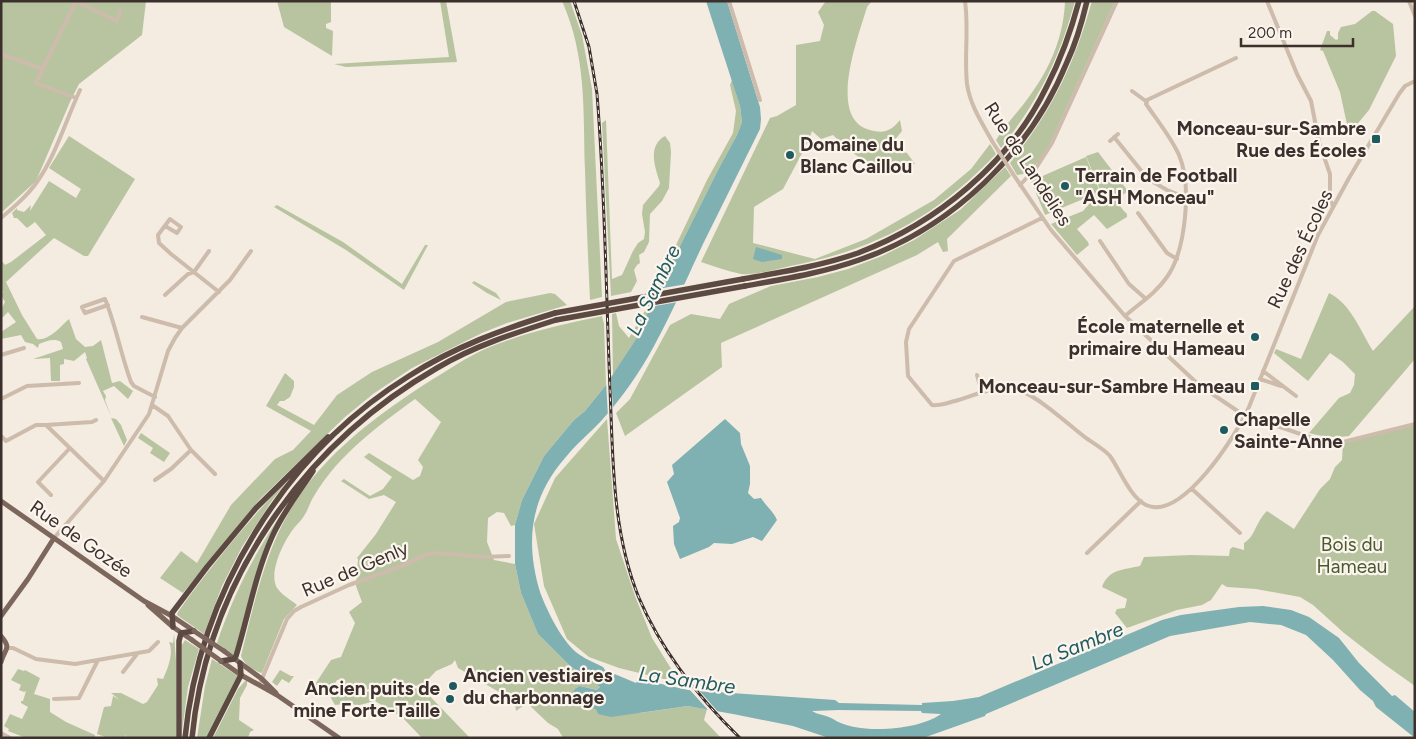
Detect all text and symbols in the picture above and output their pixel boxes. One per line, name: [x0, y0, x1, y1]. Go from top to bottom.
scale bar: [1241, 15, 1354, 47]
text: 200 m: [1248, 24, 1292, 42]
street label: Rue de Landelies: [979, 98, 1077, 230]
place label: Monceau-sur-Sambre Rue des Écoles: [1176, 117, 1366, 162]
place label: Domaine du Blanc Caillou: [800, 133, 912, 178]
marker: Monceau-sur-Sambre Rue des Écoles: [1370, 133, 1382, 145]
marker: Domaine du Blanc Caillou: [784, 149, 796, 161]
place label: Terrain de Football "ASH Monceau": [1075, 164, 1237, 209]
marker: Terrain de Football "ASH Monceau": [1059, 180, 1071, 192]
street label: Rue des Écoles: [1262, 186, 1338, 312]
water label: La Sambre: [621, 241, 685, 339]
place label: École maternelle et primaire du Hameau: [1068, 315, 1245, 360]
marker: École maternelle et primaire du Hameau: [1249, 331, 1261, 343]
place label: Monceau-sur-Sambre Hameau: [979, 375, 1245, 398]
marker: Monceau-sur-Sambre Hameau: [1249, 380, 1261, 392]
place label: Chapelle Sainte-Anne: [1234, 408, 1343, 453]
marker: Chapelle Sainte-Anne: [1218, 424, 1230, 436]
street label: Rue de Gozée: [26, 495, 136, 583]
park label: Bois du Hameau: [1317, 533, 1387, 578]
street label: Rue de Genly: [298, 536, 412, 602]
water label: La Sambre: [1027, 617, 1127, 675]
water label: La Sambre: [637, 661, 737, 699]
place label: Ancien vestiaires du charbonnage: [463, 664, 613, 709]
place label: Ancien puits de mine Forte-Taille: [293, 677, 440, 722]
marker: Ancien vestiaires du charbonnage: [447, 680, 459, 692]
marker: Ancien puits de mine Forte-Taille: [444, 693, 456, 705]

